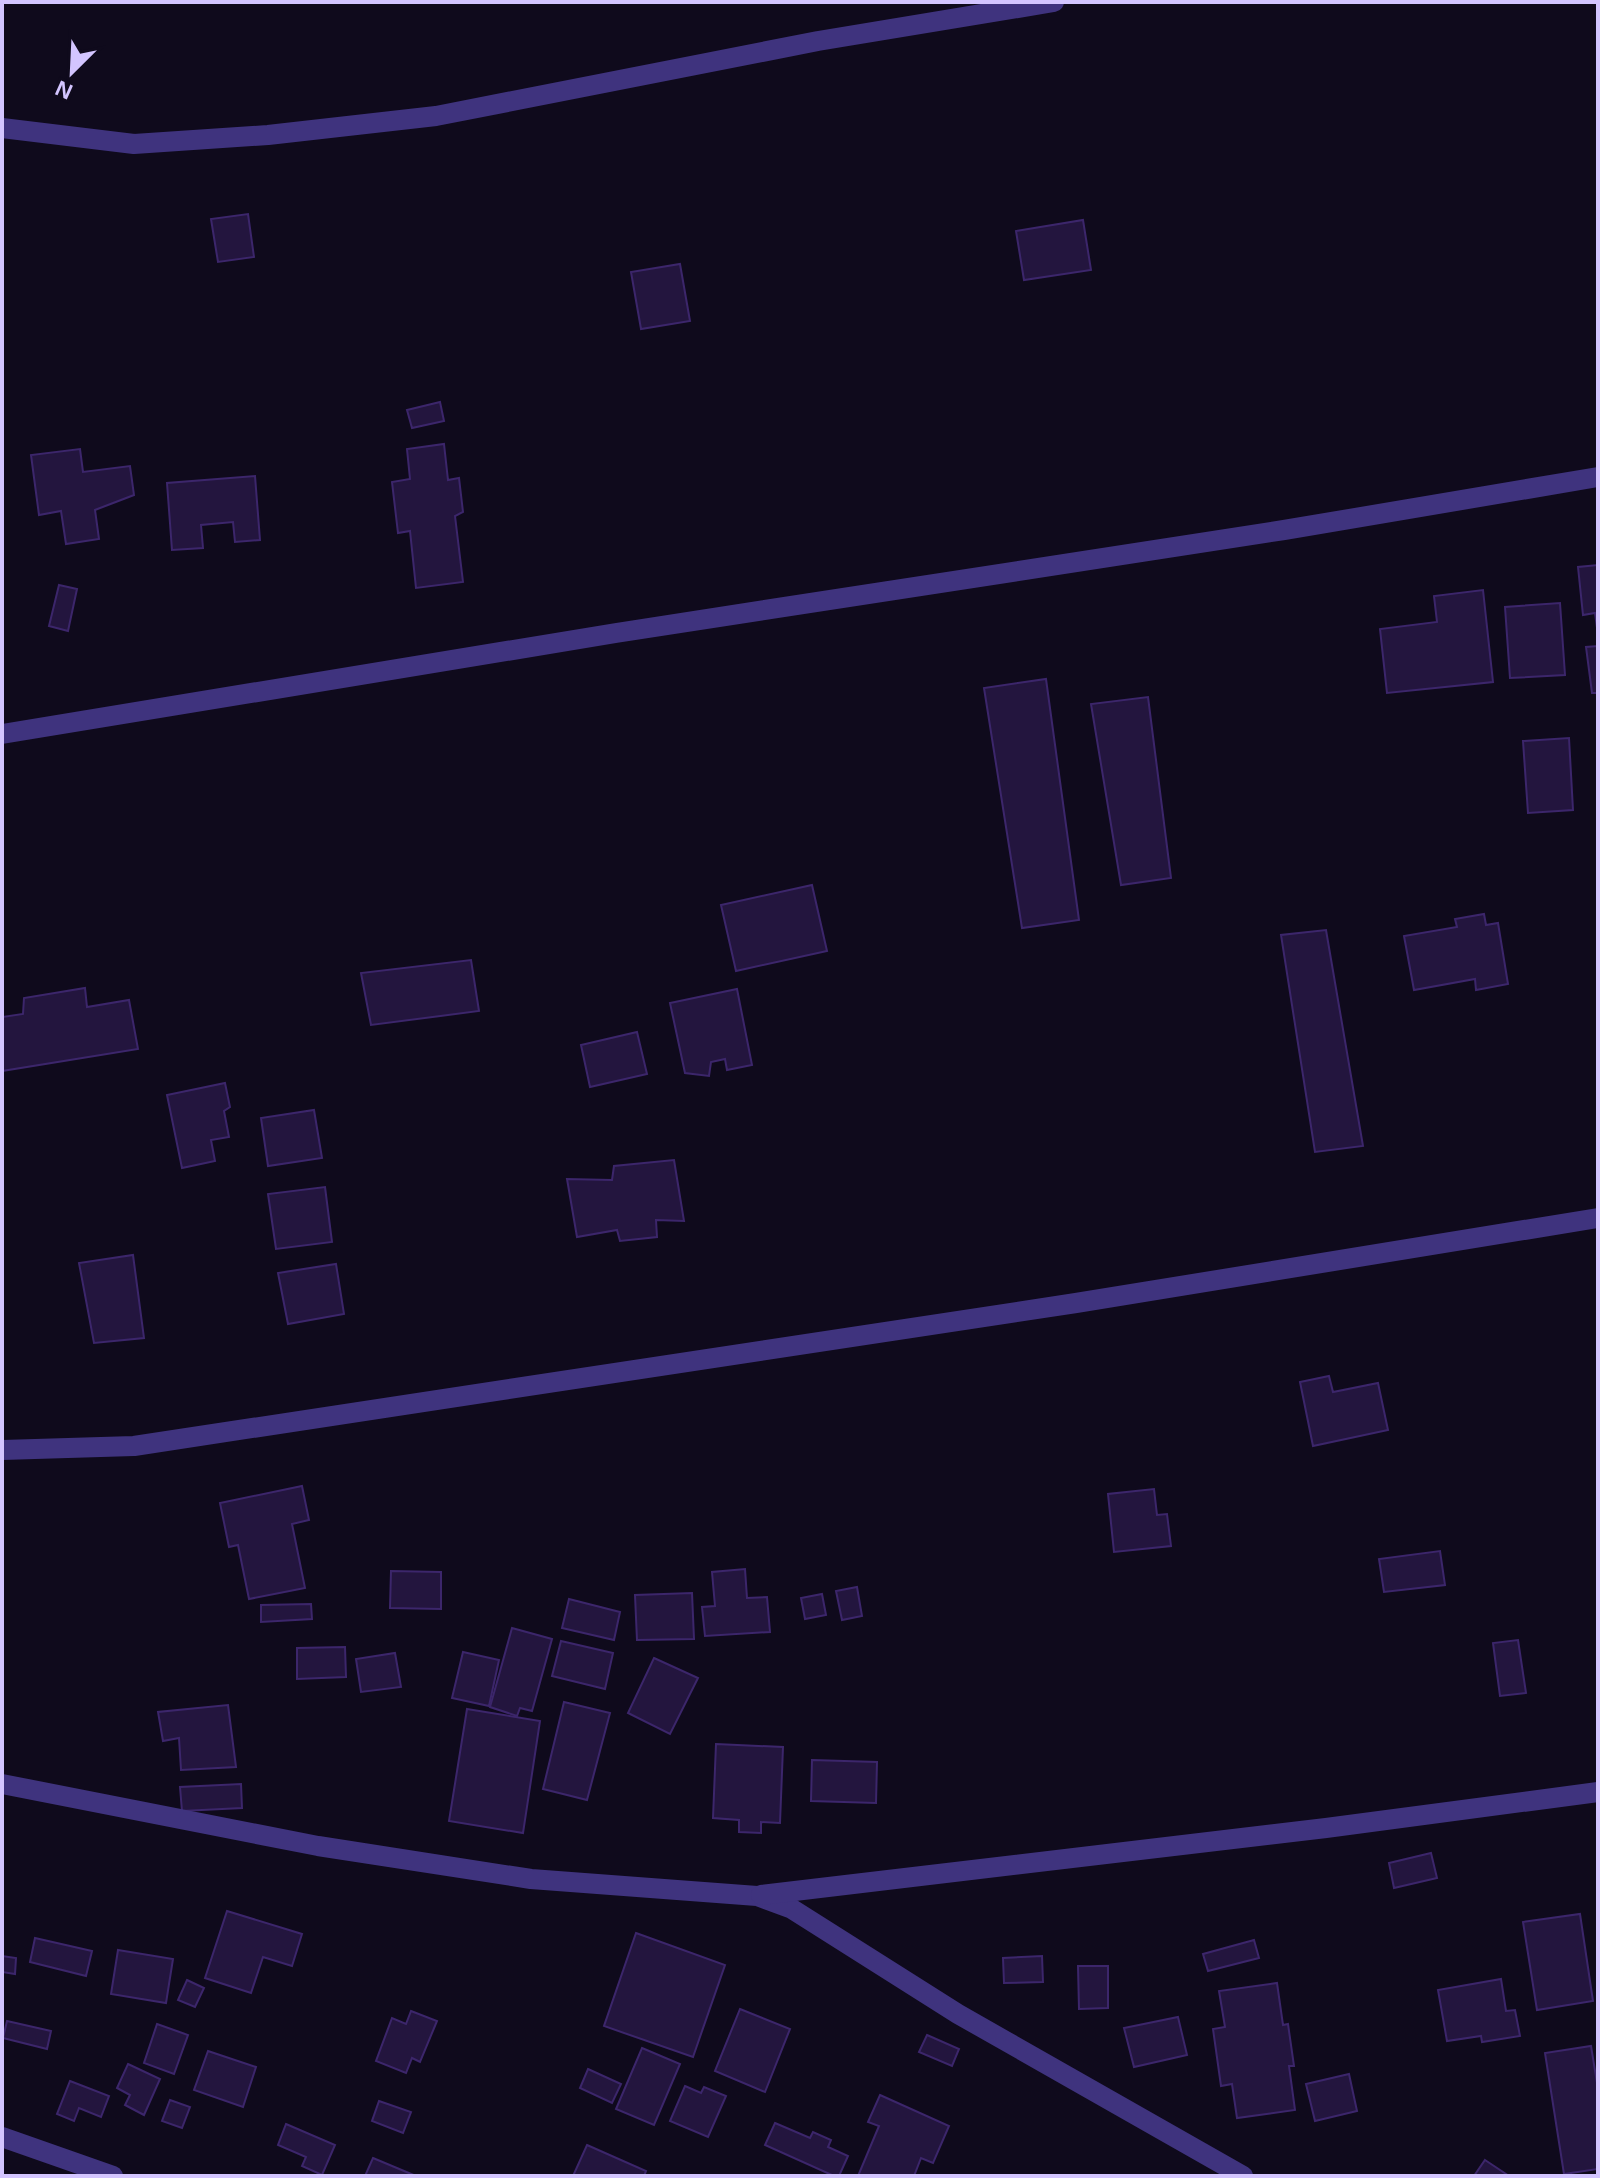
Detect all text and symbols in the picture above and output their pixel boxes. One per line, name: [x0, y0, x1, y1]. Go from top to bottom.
north arrow: [32, 32, 112, 112]
text: N: [52, 75, 76, 104]

